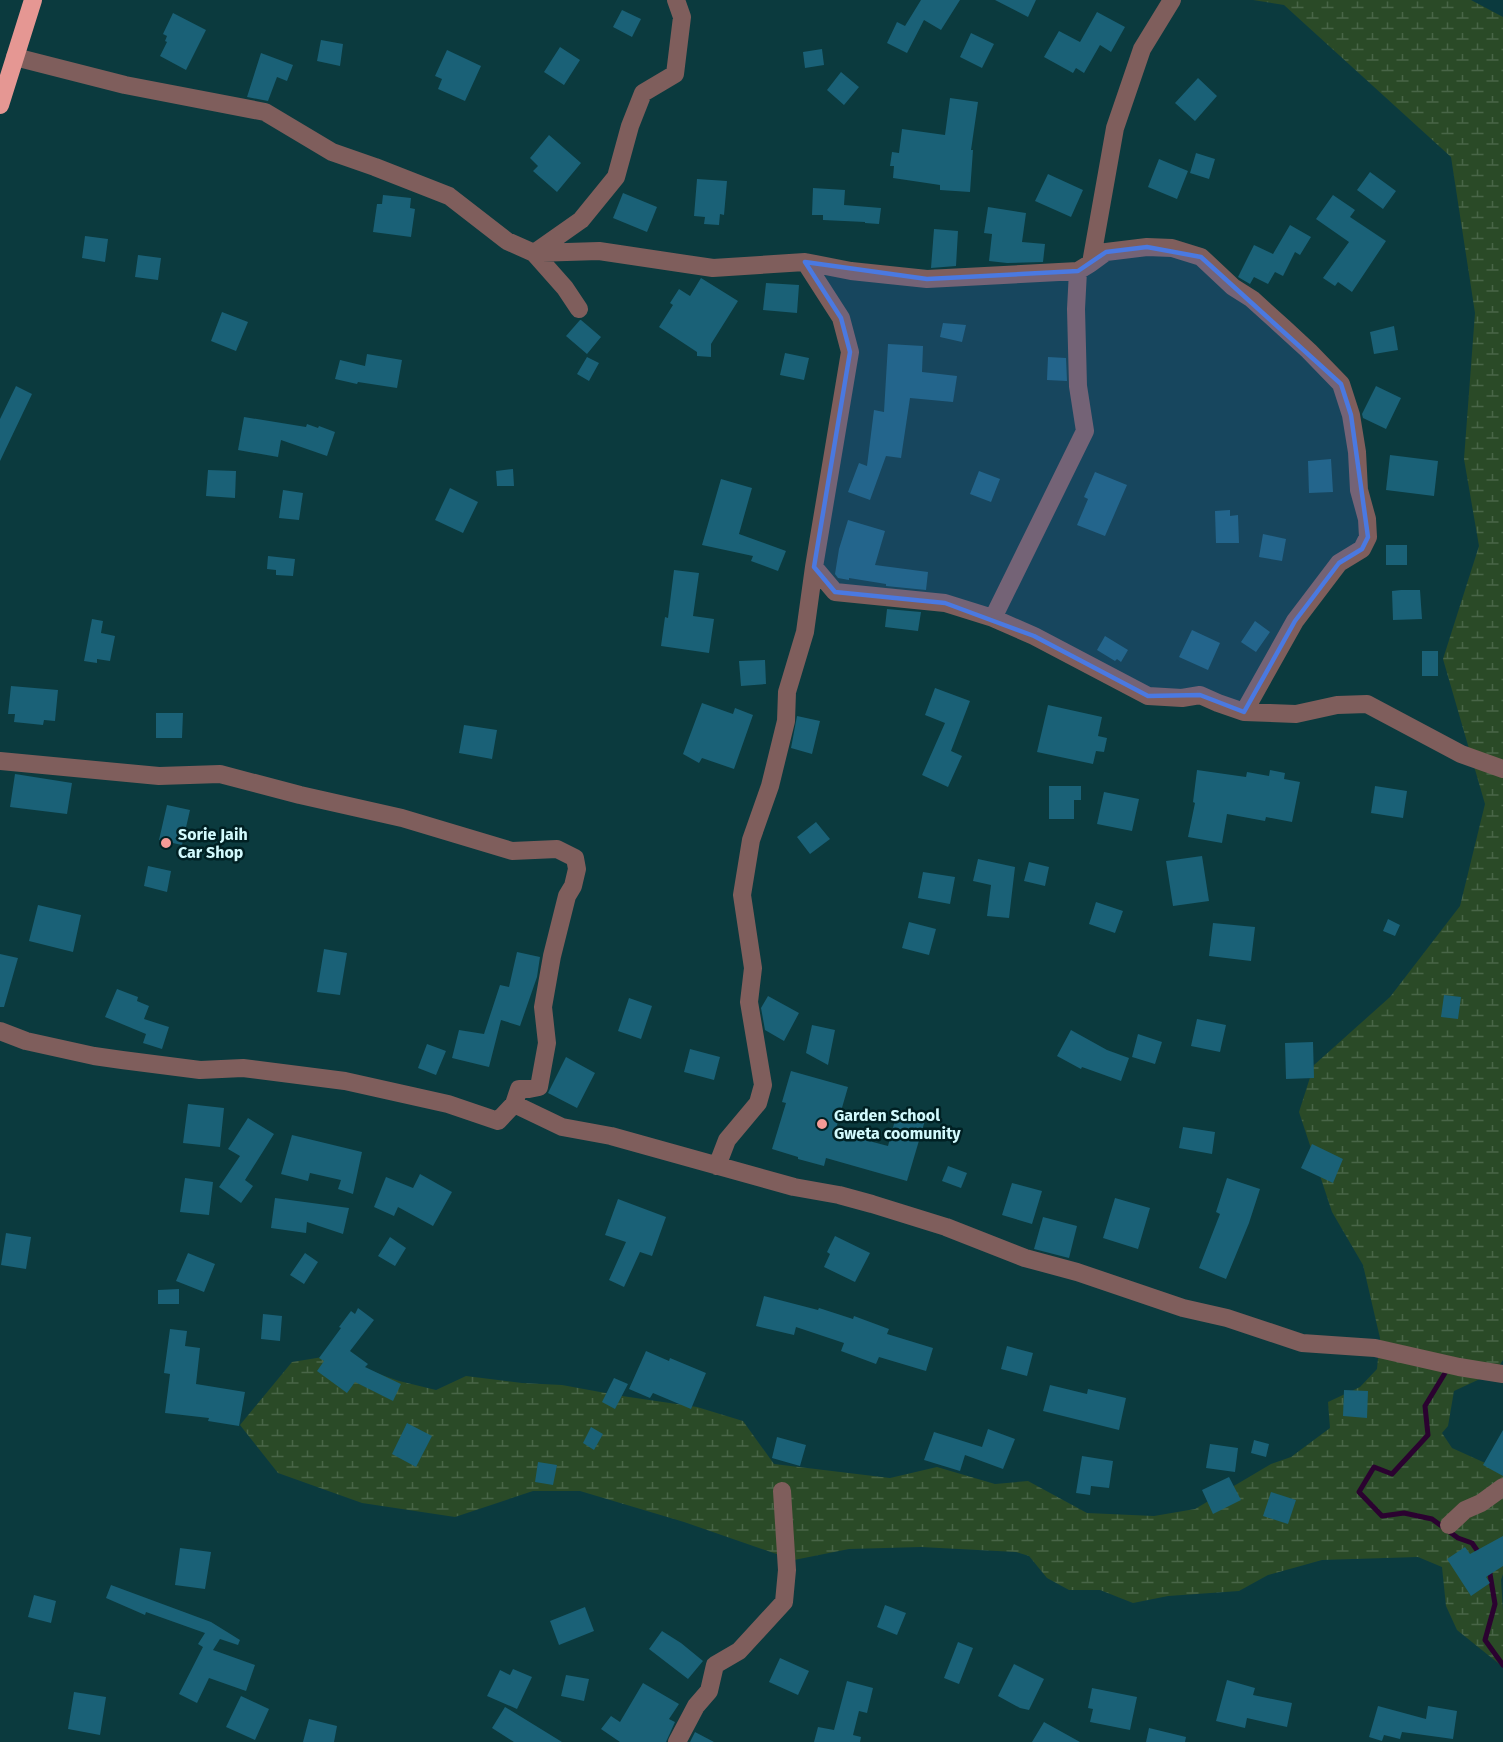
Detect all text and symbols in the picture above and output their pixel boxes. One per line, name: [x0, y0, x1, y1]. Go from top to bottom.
place label: Sorie Jaih Car Shop: [178, 825, 248, 862]
marker: Sorie Jaih Car Shop: [159, 836, 173, 850]
place label: Garden School Gweta coomunity: [834, 1106, 961, 1143]
marker: Garden School Gweta coomunity: [815, 1117, 829, 1131]

